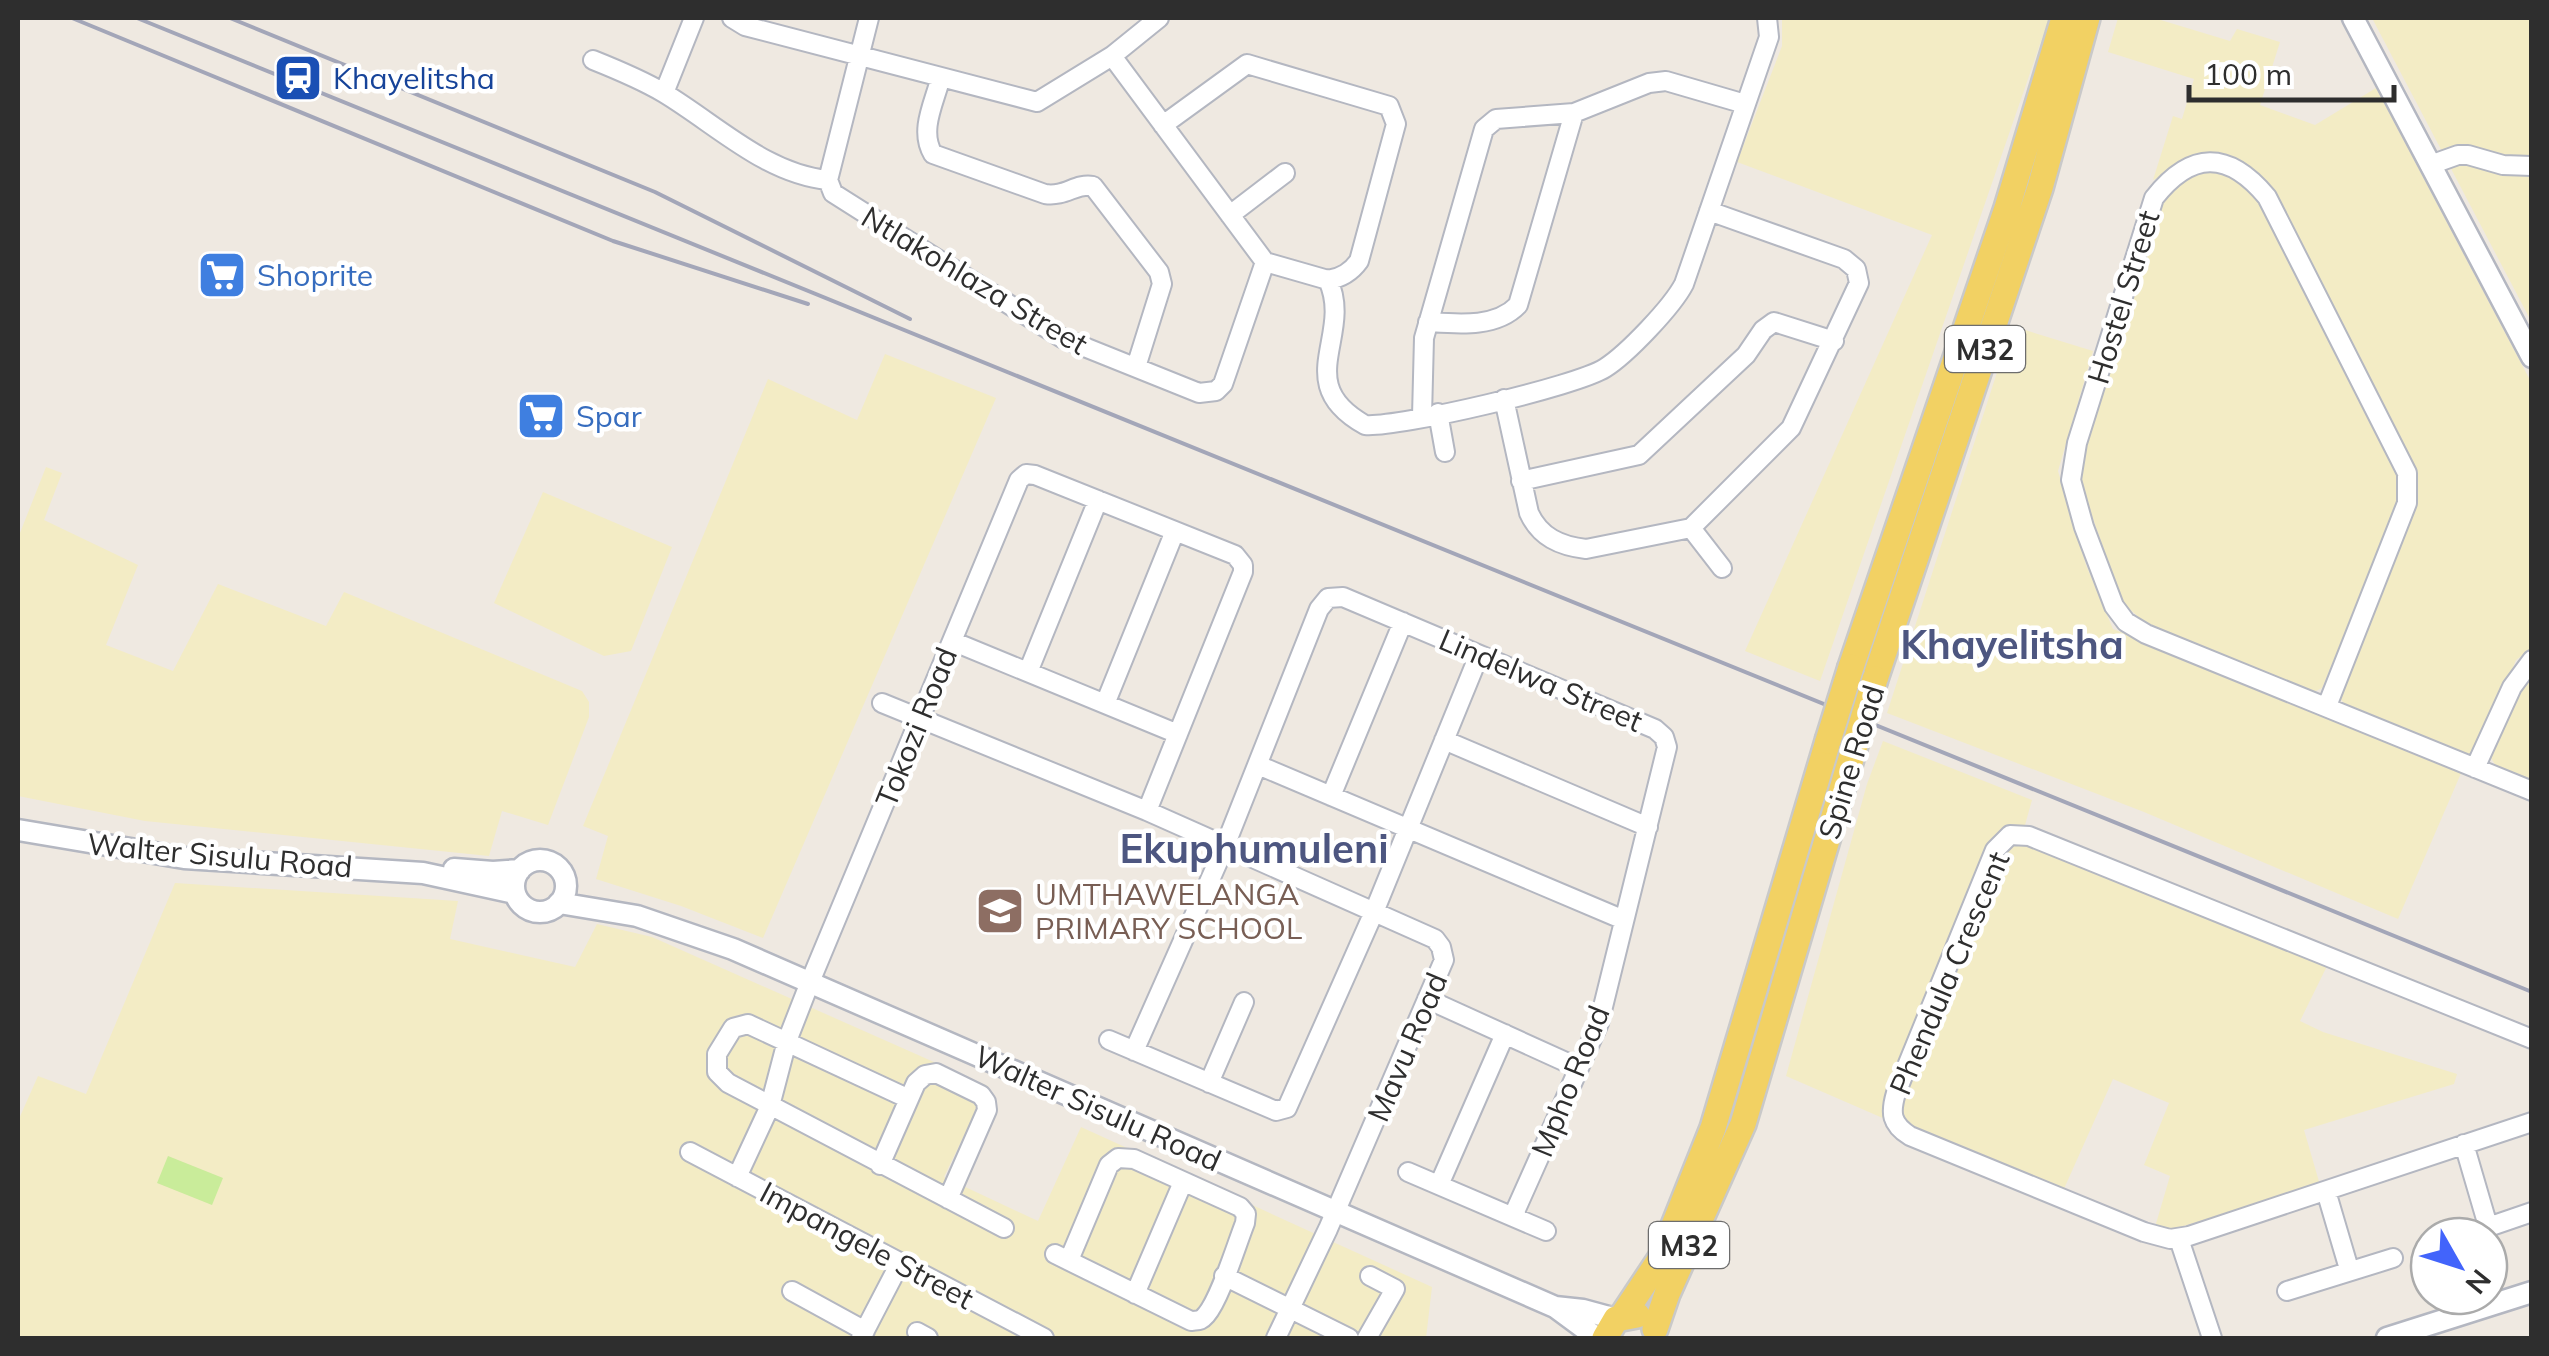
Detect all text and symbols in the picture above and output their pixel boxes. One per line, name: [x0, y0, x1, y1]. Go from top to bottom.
scale bar: [2189, 40, 2394, 102]
station icon: Khayelitsha: [272, 52, 324, 104]
text: 100 m: [2204, 55, 2292, 93]
place label: Khayelitsha: [333, 59, 495, 97]
street label: Ntlakohlaza Street: [855, 197, 1095, 363]
street label: Hostel Street: [2079, 206, 2167, 388]
supermarket icon: Shoprite: [196, 249, 248, 301]
place label: Shoprite: [257, 256, 373, 294]
road number: M32: [1945, 326, 2025, 372]
supermarket icon: Spar: [515, 390, 567, 442]
place label: Spar: [576, 397, 642, 435]
district label: Khayelitsha: [1900, 619, 2124, 669]
street label: Lindelwa Street: [1434, 620, 1648, 740]
street label: Tokozi Road: [867, 642, 965, 812]
street label: Spine Road: [1810, 680, 1892, 844]
district label: Ekuphumuleni: [1119, 823, 1389, 873]
street label: Walter Sisulu Road: [86, 824, 354, 886]
street label: Phendula Crescent: [1881, 846, 2017, 1100]
place label: UMTHAWELANGA PRIMARY SCHOOL: [1035, 875, 1302, 947]
school or university icon: UMTHAWELANGA PRIMARY SCHOOL: [974, 885, 1026, 937]
street label: Mavu Road: [1359, 967, 1455, 1127]
street label: Mpho Road: [1522, 1000, 1618, 1162]
street label: Walter Sisulu Road: [969, 1037, 1227, 1179]
street label: Impangele Street: [754, 1173, 980, 1317]
north arrow: [2409, 1216, 2509, 1316]
road number: M32: [1649, 1222, 1729, 1268]
text: N: [2459, 1263, 2499, 1301]

